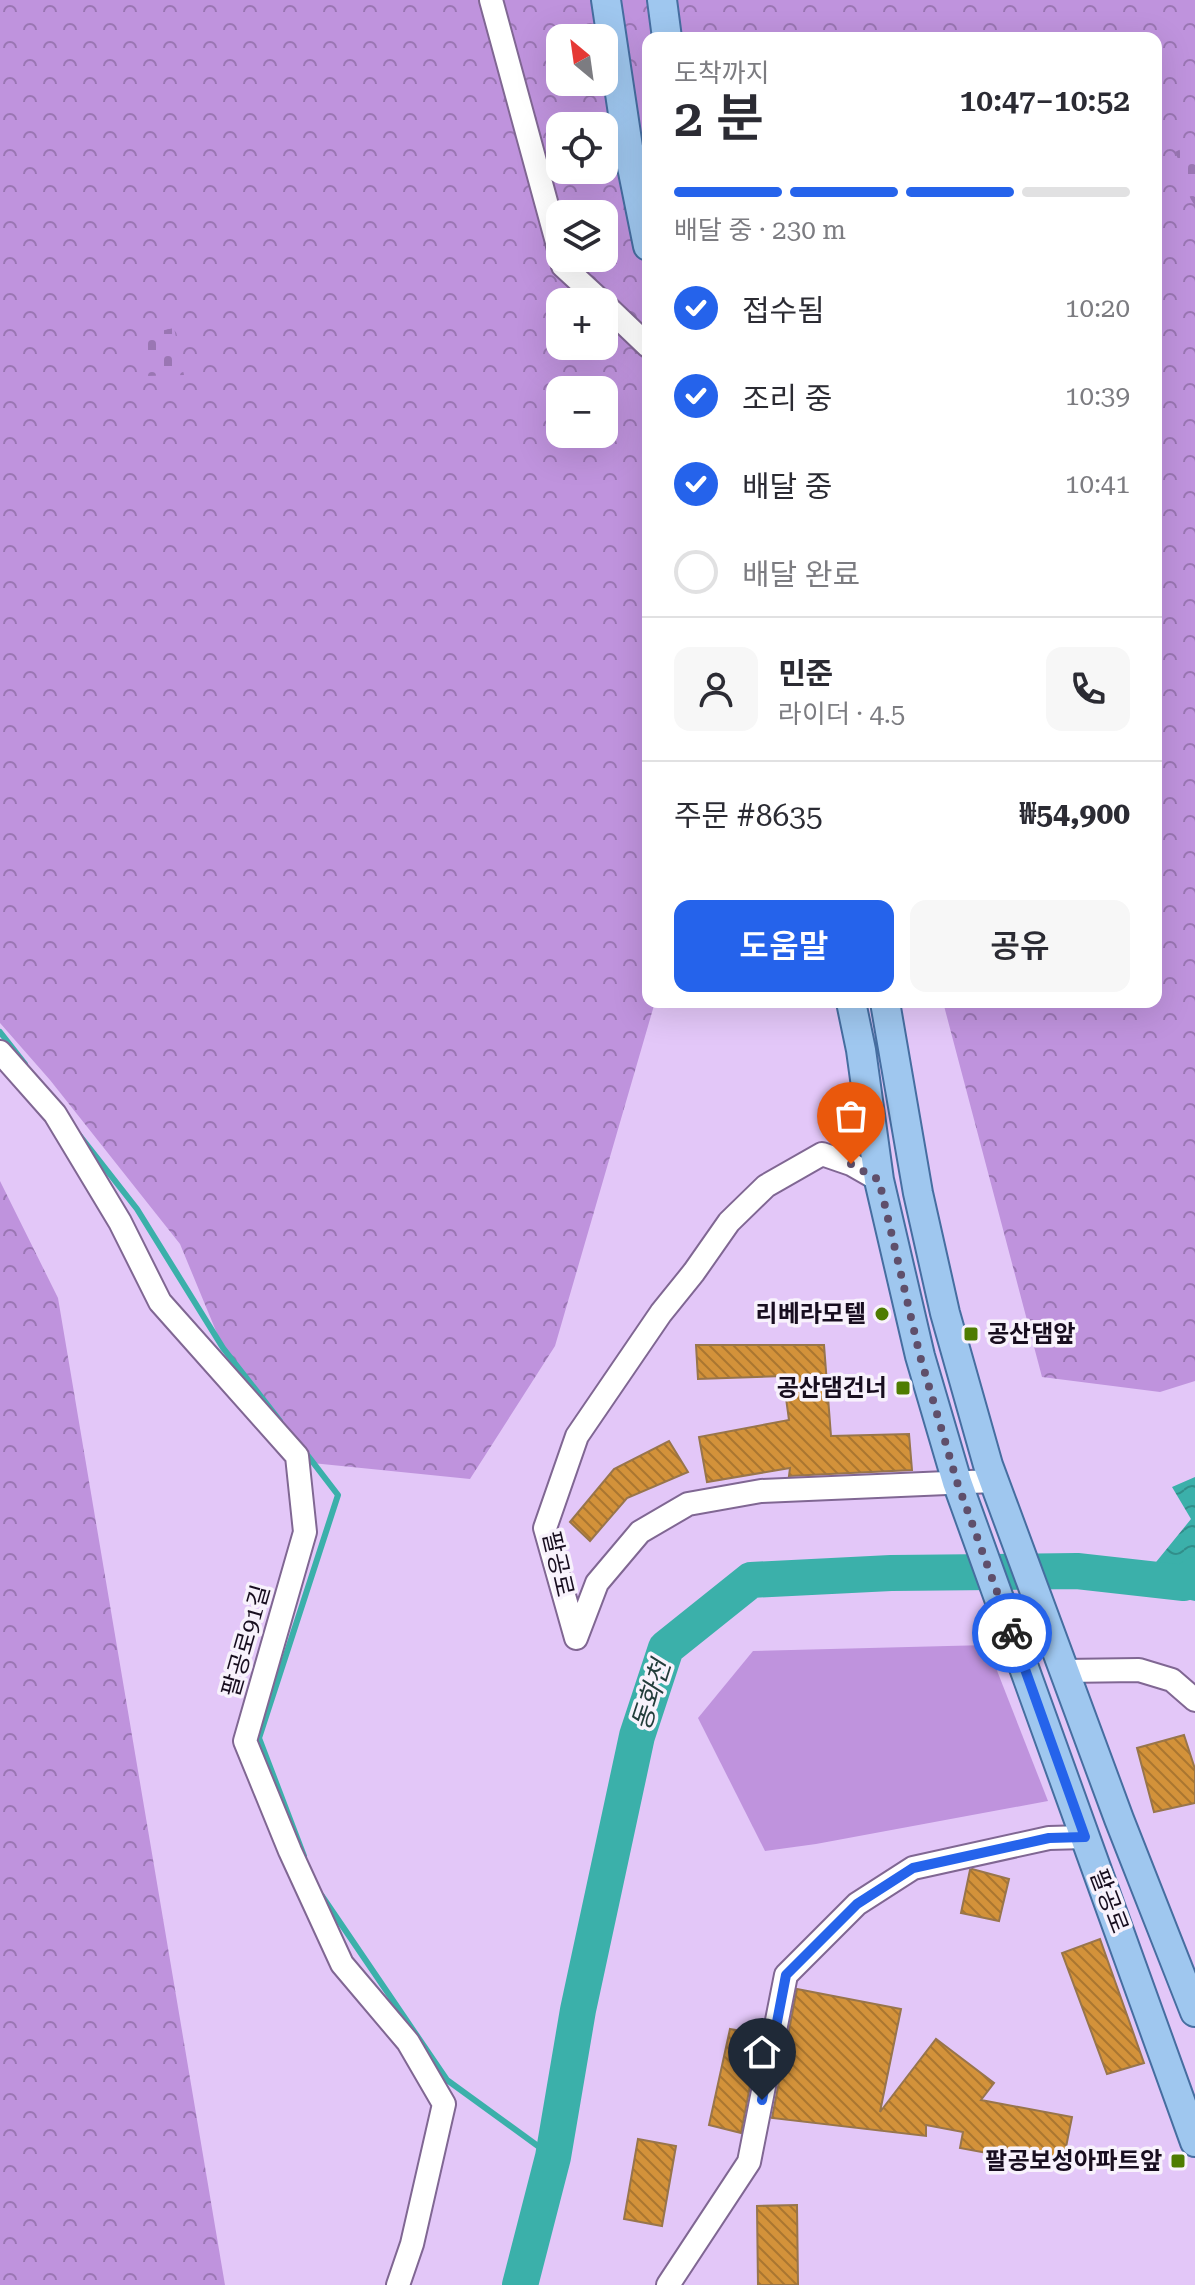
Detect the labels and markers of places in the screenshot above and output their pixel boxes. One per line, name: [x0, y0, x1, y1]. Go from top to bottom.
pin: [817, 1082, 885, 1164]
place label: 리베라모텔: [756, 1300, 866, 1328]
marker: 리베라모텔: [873, 1305, 891, 1323]
place label: 공산댐앞: [987, 1320, 1075, 1348]
marker: 공산댐앞: [962, 1325, 980, 1343]
place label: 공산댐건너: [777, 1374, 887, 1402]
marker: 공산댐건너: [894, 1379, 912, 1397]
pin: [728, 2018, 796, 2100]
place label: 팔공보성아파트앞: [985, 2147, 1162, 2175]
marker: 팔공보성아파트앞: [1169, 2152, 1187, 2170]

